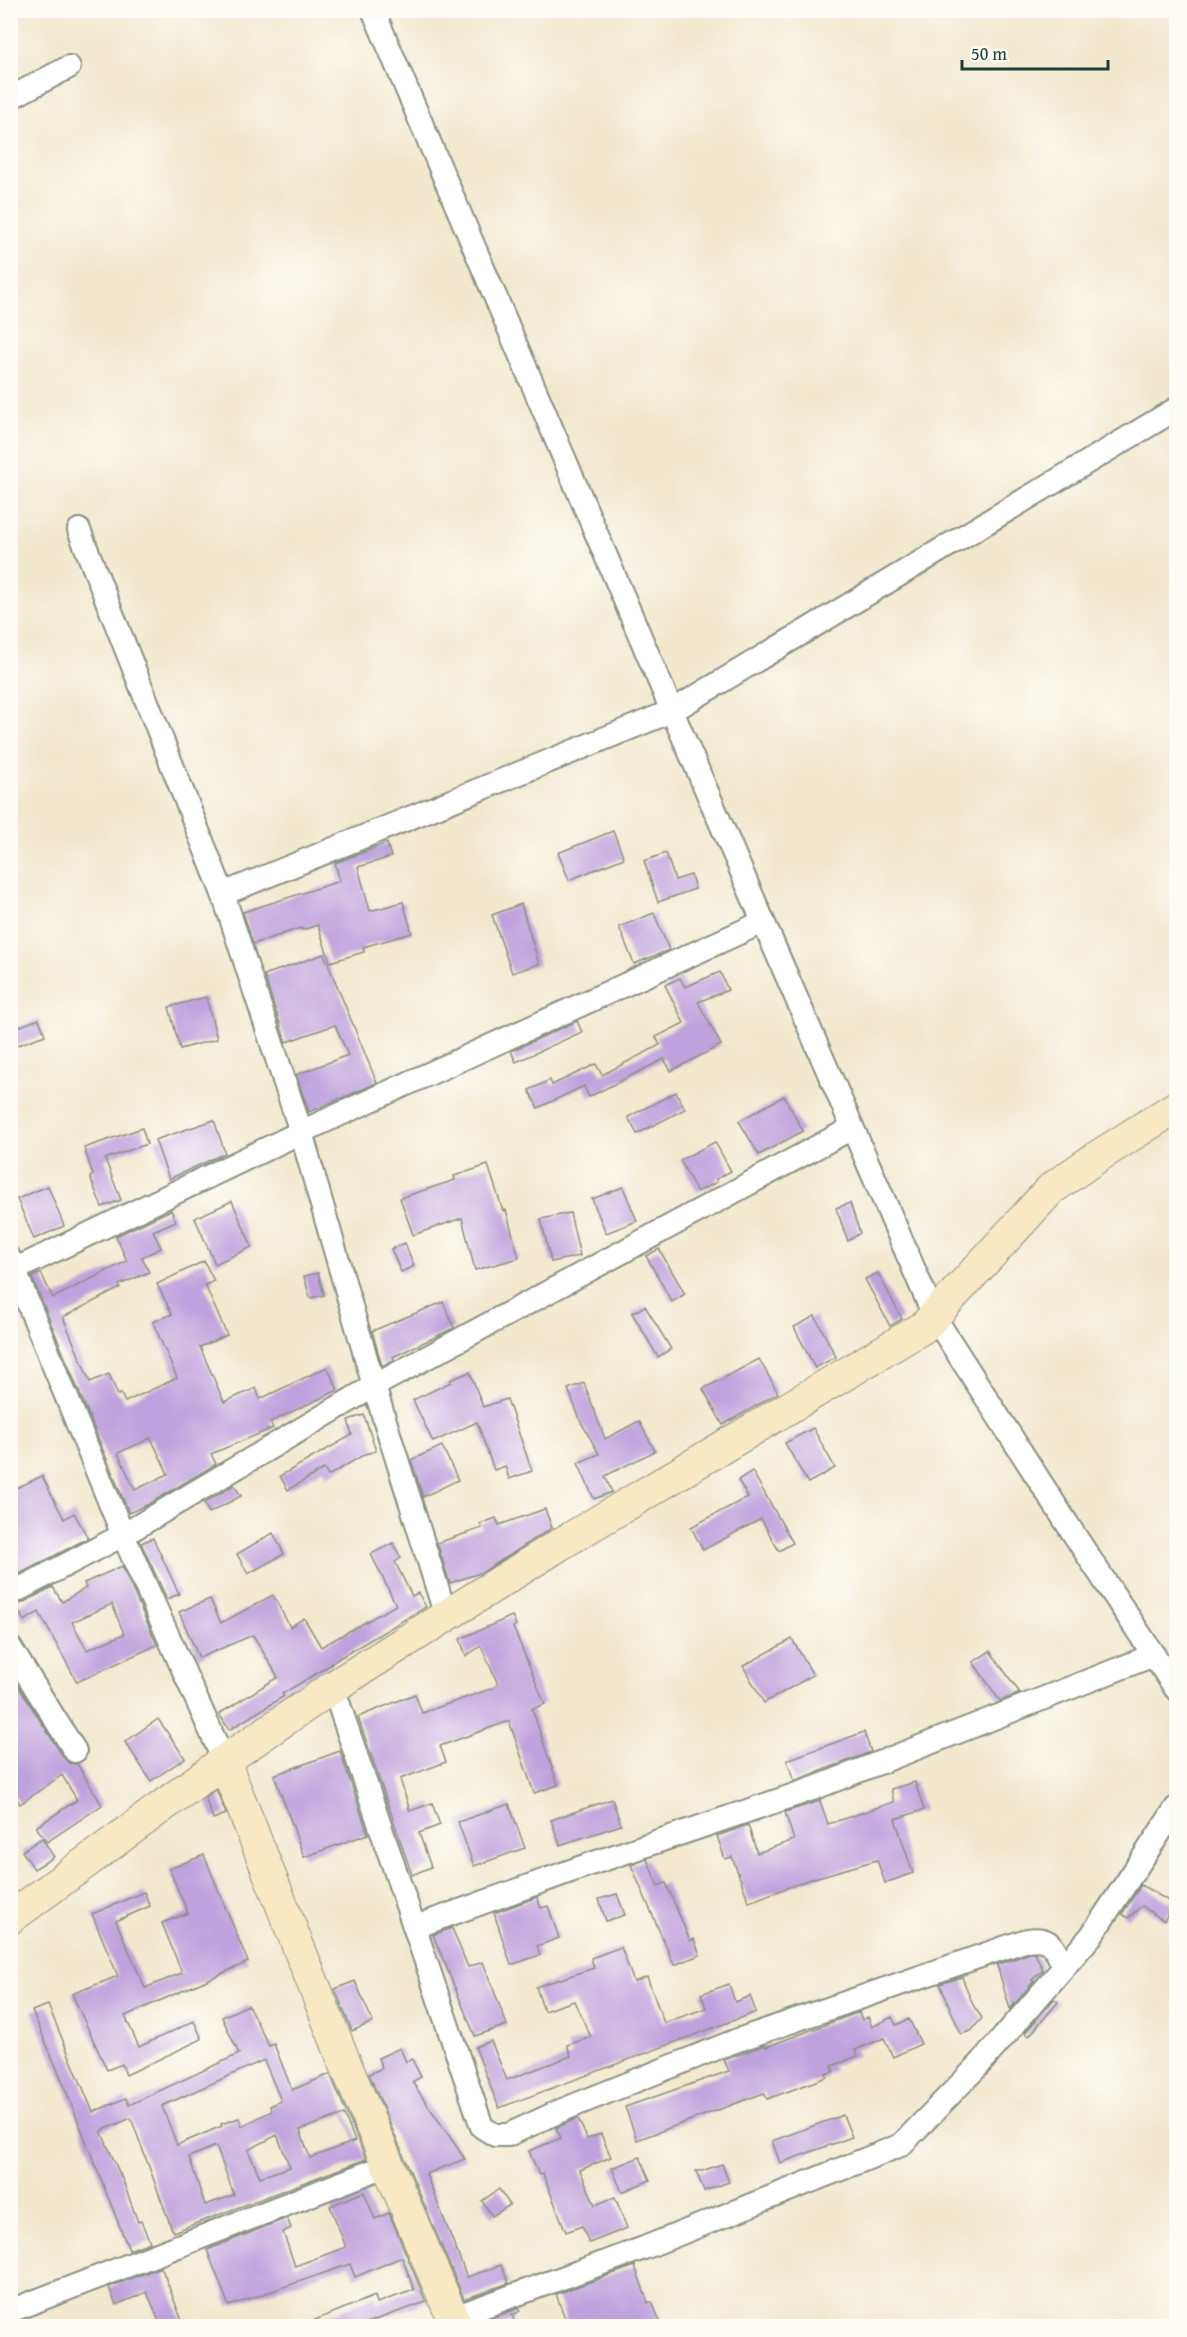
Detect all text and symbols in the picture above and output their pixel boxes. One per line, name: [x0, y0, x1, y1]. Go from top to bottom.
scale bar: [962, 33, 1108, 71]
text: 50 m: [971, 40, 1007, 67]

